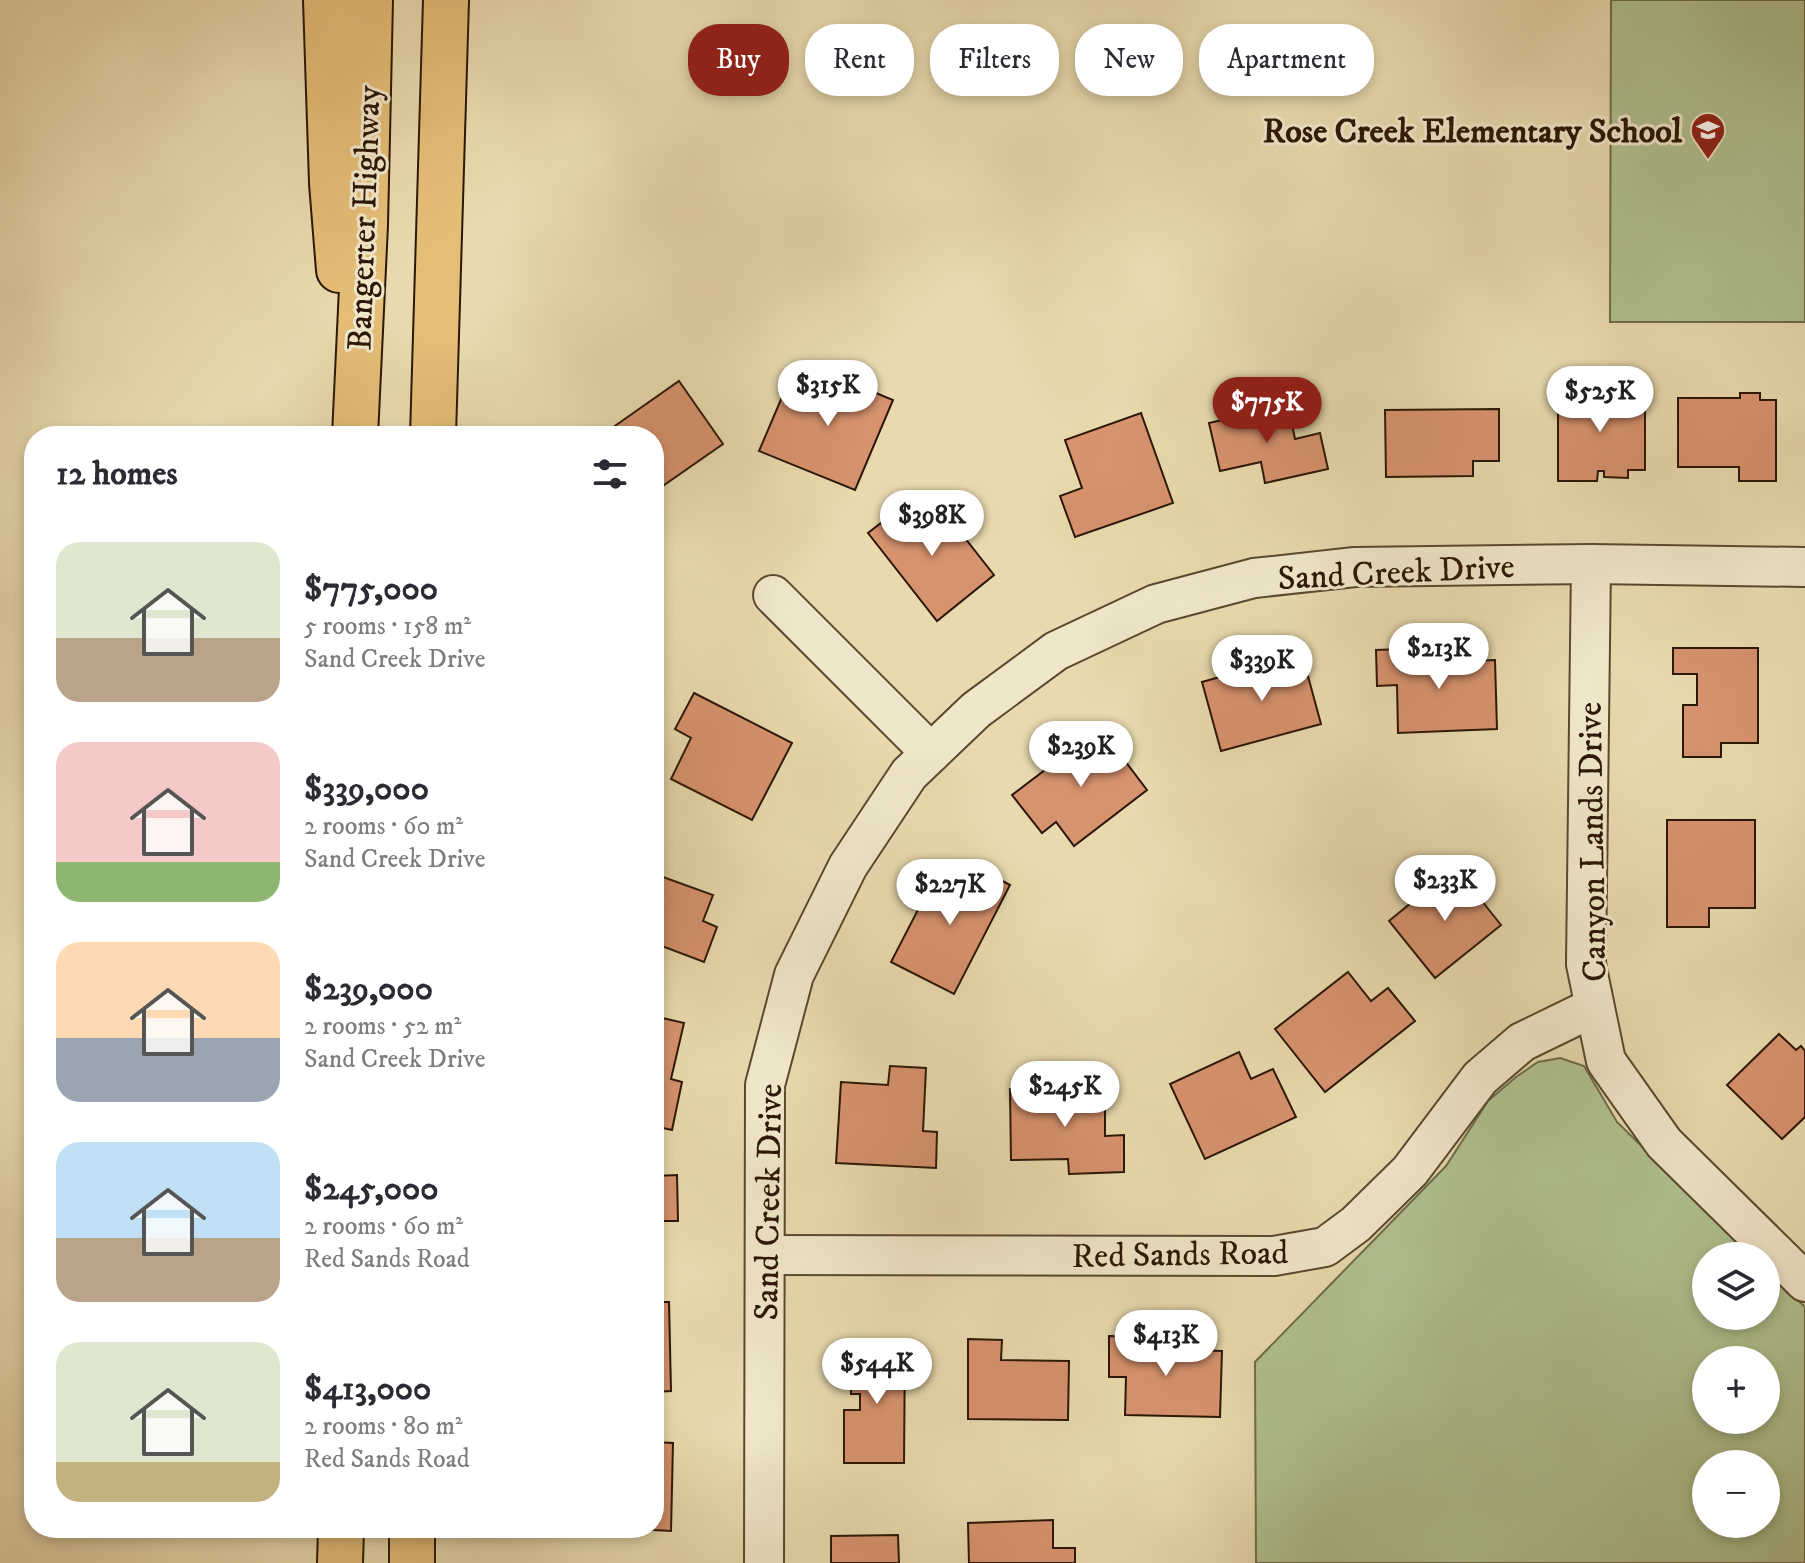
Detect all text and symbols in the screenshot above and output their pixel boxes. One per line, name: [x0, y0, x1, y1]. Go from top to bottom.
chip: Buy: [688, 24, 789, 96]
chip: Rent: [805, 24, 914, 96]
chip: Filters: [930, 24, 1059, 96]
chip: New: [1075, 24, 1183, 96]
chip: Apartment: [1199, 24, 1374, 96]
street label: Bangerter Highway: [339, 84, 391, 351]
place label: Rose Creek Elementary School: [1263, 111, 1683, 153]
school or university icon: Rose Creek Elementary School: [1689, 111, 1727, 161]
pin: $315K: [772, 360, 884, 428]
pin: $525K: [1544, 366, 1656, 434]
text: $315K: [796, 369, 860, 402]
text: $525K: [1565, 375, 1635, 408]
pin: $775K: [1211, 377, 1323, 445]
text: $775K: [1231, 386, 1303, 419]
icon: filters: [588, 452, 632, 496]
text: 12 homes: [56, 453, 178, 495]
pin: $398K: [876, 490, 988, 558]
text: $398K: [898, 499, 966, 532]
street label: Sand Creek Drive: [1277, 546, 1516, 600]
text: $775,000: [304, 568, 438, 610]
icon: home: [120, 574, 216, 670]
text: 5 rooms · 158 m²: [304, 610, 471, 643]
pin: $213K: [1383, 623, 1495, 691]
text: $213K: [1407, 632, 1471, 665]
pin: $339K: [1206, 635, 1318, 703]
text: Sand Creek Drive: [304, 643, 485, 676]
text: $339K: [1230, 644, 1294, 677]
street label: Canyon Lands Drive: [1570, 702, 1616, 982]
pin: $239K: [1025, 721, 1137, 789]
text: $239K: [1047, 730, 1115, 763]
text: $339,000: [304, 768, 429, 810]
icon: home: [120, 774, 216, 870]
text: 2 rooms · 60 m²: [304, 810, 463, 843]
text: Sand Creek Drive: [304, 843, 485, 876]
pin: $233K: [1389, 855, 1501, 923]
pin: $227K: [894, 859, 1006, 927]
text: $233K: [1413, 864, 1477, 897]
text: $227K: [914, 868, 986, 901]
text: $239,000: [304, 968, 433, 1010]
icon: home: [120, 974, 216, 1070]
text: 2 rooms · 52 m²: [304, 1010, 461, 1043]
text: Sand Creek Drive: [304, 1043, 485, 1076]
pin: $245K: [1009, 1061, 1121, 1129]
text: $245K: [1029, 1070, 1101, 1103]
street label: Sand Creek Drive: [746, 1083, 792, 1321]
text: $245,000: [304, 1168, 439, 1210]
icon: home: [120, 1174, 216, 1270]
text: 2 rooms · 60 m²: [304, 1210, 463, 1243]
street label: Red Sands Road: [1071, 1232, 1289, 1278]
map controls: [1692, 1242, 1780, 1538]
button: layers: [1692, 1242, 1780, 1330]
text: Red Sands Road: [304, 1243, 470, 1276]
pin: $413K: [1110, 1310, 1222, 1378]
text: $413K: [1133, 1319, 1199, 1352]
pin: $544K: [821, 1338, 933, 1406]
button: +: [1692, 1346, 1780, 1434]
text: $544K: [840, 1347, 914, 1380]
text: $413,000: [304, 1368, 431, 1410]
icon: home: [120, 1374, 216, 1470]
text: 2 rooms · 80 m²: [304, 1410, 463, 1443]
text: Red Sands Road: [304, 1443, 470, 1476]
button: −: [1692, 1450, 1780, 1538]

